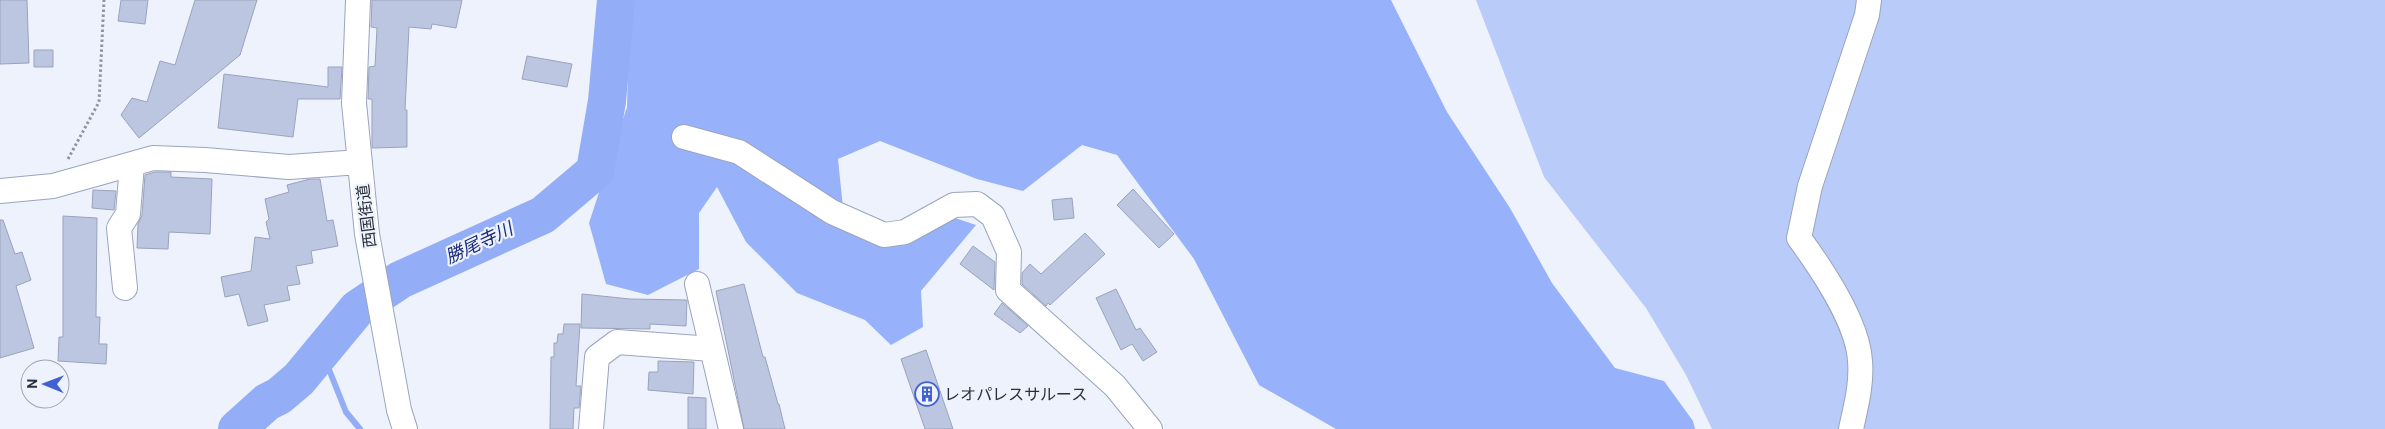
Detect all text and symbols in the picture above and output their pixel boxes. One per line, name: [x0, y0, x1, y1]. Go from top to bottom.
street label: 西国街道: [353, 183, 380, 249]
water label: 勝尾寺川: [442, 217, 518, 267]
north arrow: [20, 359, 70, 409]
text: N: [24, 379, 40, 389]
building icon: レオパレスサルース: [914, 381, 940, 407]
place label: レオパレスサルース: [944, 385, 1087, 404]

